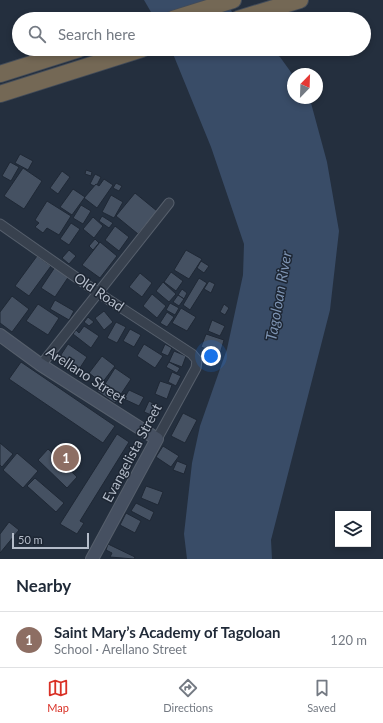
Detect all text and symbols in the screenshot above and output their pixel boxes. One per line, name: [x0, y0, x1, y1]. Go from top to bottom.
search box: [12, 12, 371, 56]
icon: search: [26, 23, 48, 45]
text: Search here: [58, 25, 135, 43]
north arrow: [287, 68, 323, 104]
water label: Tagoloan River: [261, 249, 295, 342]
street label: Old Road: [71, 269, 128, 315]
street label: Arellano Street: [43, 343, 129, 407]
your location: [201, 346, 221, 366]
street label: Evangelista Street: [98, 401, 165, 505]
pin: 1: [53, 443, 79, 473]
map controls: [335, 511, 371, 547]
button: layers: [335, 511, 371, 547]
scale bar: [12, 531, 89, 550]
text: 50 m: [18, 533, 43, 546]
text: Nearby: [16, 575, 71, 596]
text: Saint Mary’s Academy of Tagoloan: [54, 623, 281, 641]
text: 1: [25, 632, 33, 648]
text: 120 m: [330, 632, 367, 648]
text: School · Arellano Street: [54, 641, 187, 657]
tab: Map: [47, 677, 69, 714]
tab: Directions: [163, 677, 213, 714]
tab: Saved: [307, 677, 336, 714]

